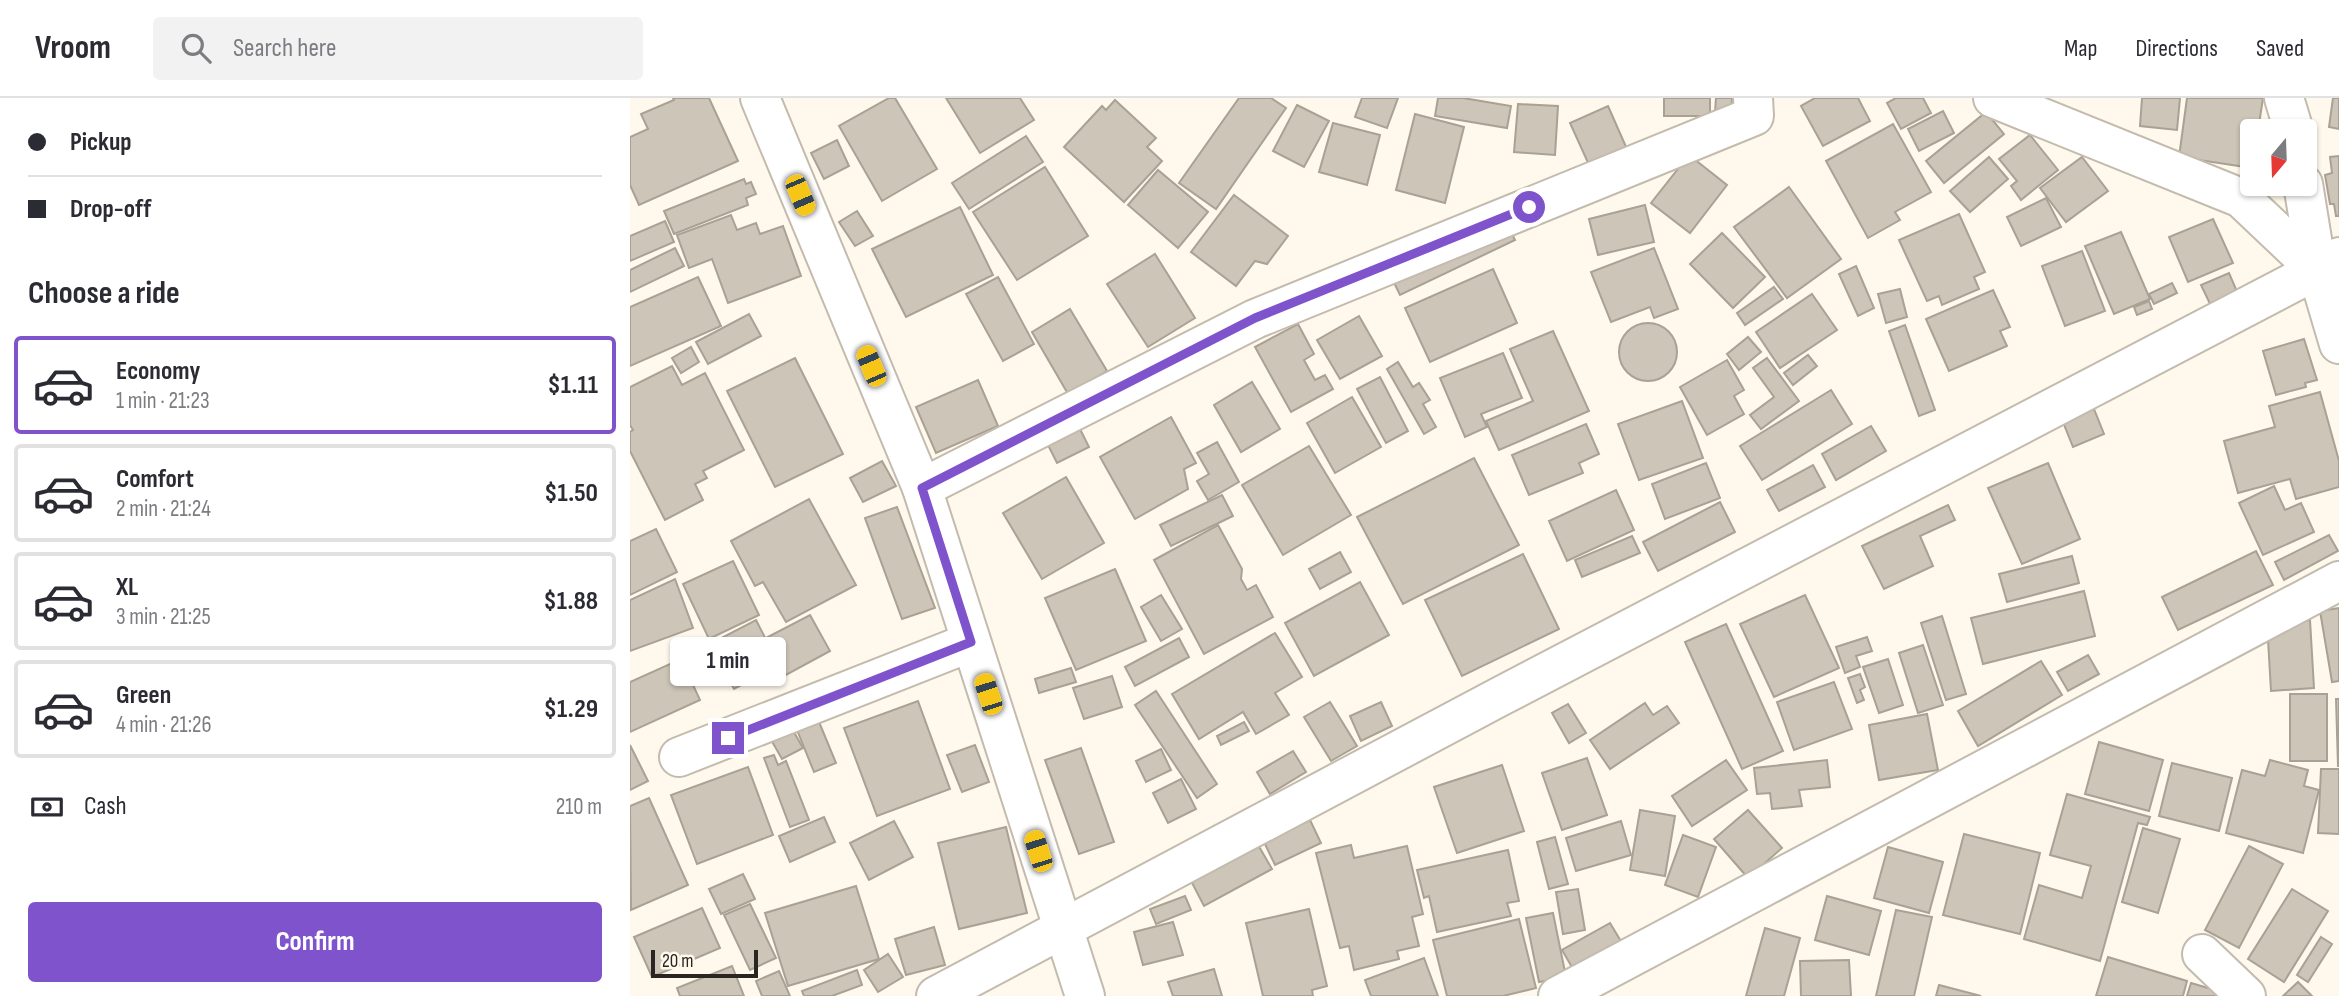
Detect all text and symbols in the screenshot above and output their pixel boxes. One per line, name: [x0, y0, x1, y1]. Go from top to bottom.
search box: [153, 17, 643, 80]
text: Vroom: [35, 28, 111, 68]
icon: search: [177, 29, 215, 67]
text: Search here: [233, 33, 336, 64]
text: Map: [2064, 34, 2097, 63]
text: Directions: [2135, 34, 2218, 63]
text: Saved: [2256, 34, 2304, 63]
north arrow: [2240, 119, 2317, 196]
map controls: [2240, 119, 2317, 196]
text: Pickup: [70, 127, 132, 158]
car: [783, 172, 818, 218]
route start: [1513, 191, 1545, 223]
text: Drop-off: [70, 194, 151, 225]
text: Choose a ride: [28, 274, 180, 313]
car: [854, 343, 889, 389]
icon: car: [32, 354, 95, 417]
text: Economy: [116, 356, 200, 387]
text: $1.11: [547, 370, 598, 401]
text: 1 min · 21:23: [116, 387, 210, 415]
icon: car: [32, 462, 95, 525]
text: Comfort: [116, 464, 194, 495]
text: $1.50: [544, 478, 598, 509]
text: 2 min · 21:24: [116, 495, 211, 523]
icon: car: [32, 570, 95, 633]
text: XL: [116, 572, 138, 603]
text: $1.88: [543, 586, 598, 617]
text: 3 min · 21:25: [116, 603, 211, 631]
callout: 1 min: [670, 636, 786, 686]
text: 1 min: [707, 647, 749, 675]
car: [972, 671, 1005, 717]
icon: car: [32, 678, 95, 741]
text: Green: [116, 680, 171, 711]
text: $1.29: [544, 694, 598, 725]
text: 4 min · 21:26: [116, 711, 212, 739]
route end: [712, 722, 744, 754]
icon: cash: [28, 788, 66, 826]
text: Cash: [84, 791, 127, 822]
text: 210 m: [556, 793, 602, 821]
car: [1022, 828, 1055, 874]
button: Confirm: [28, 902, 602, 982]
scale bar: [651, 947, 758, 979]
text: 20 m: [662, 950, 694, 973]

